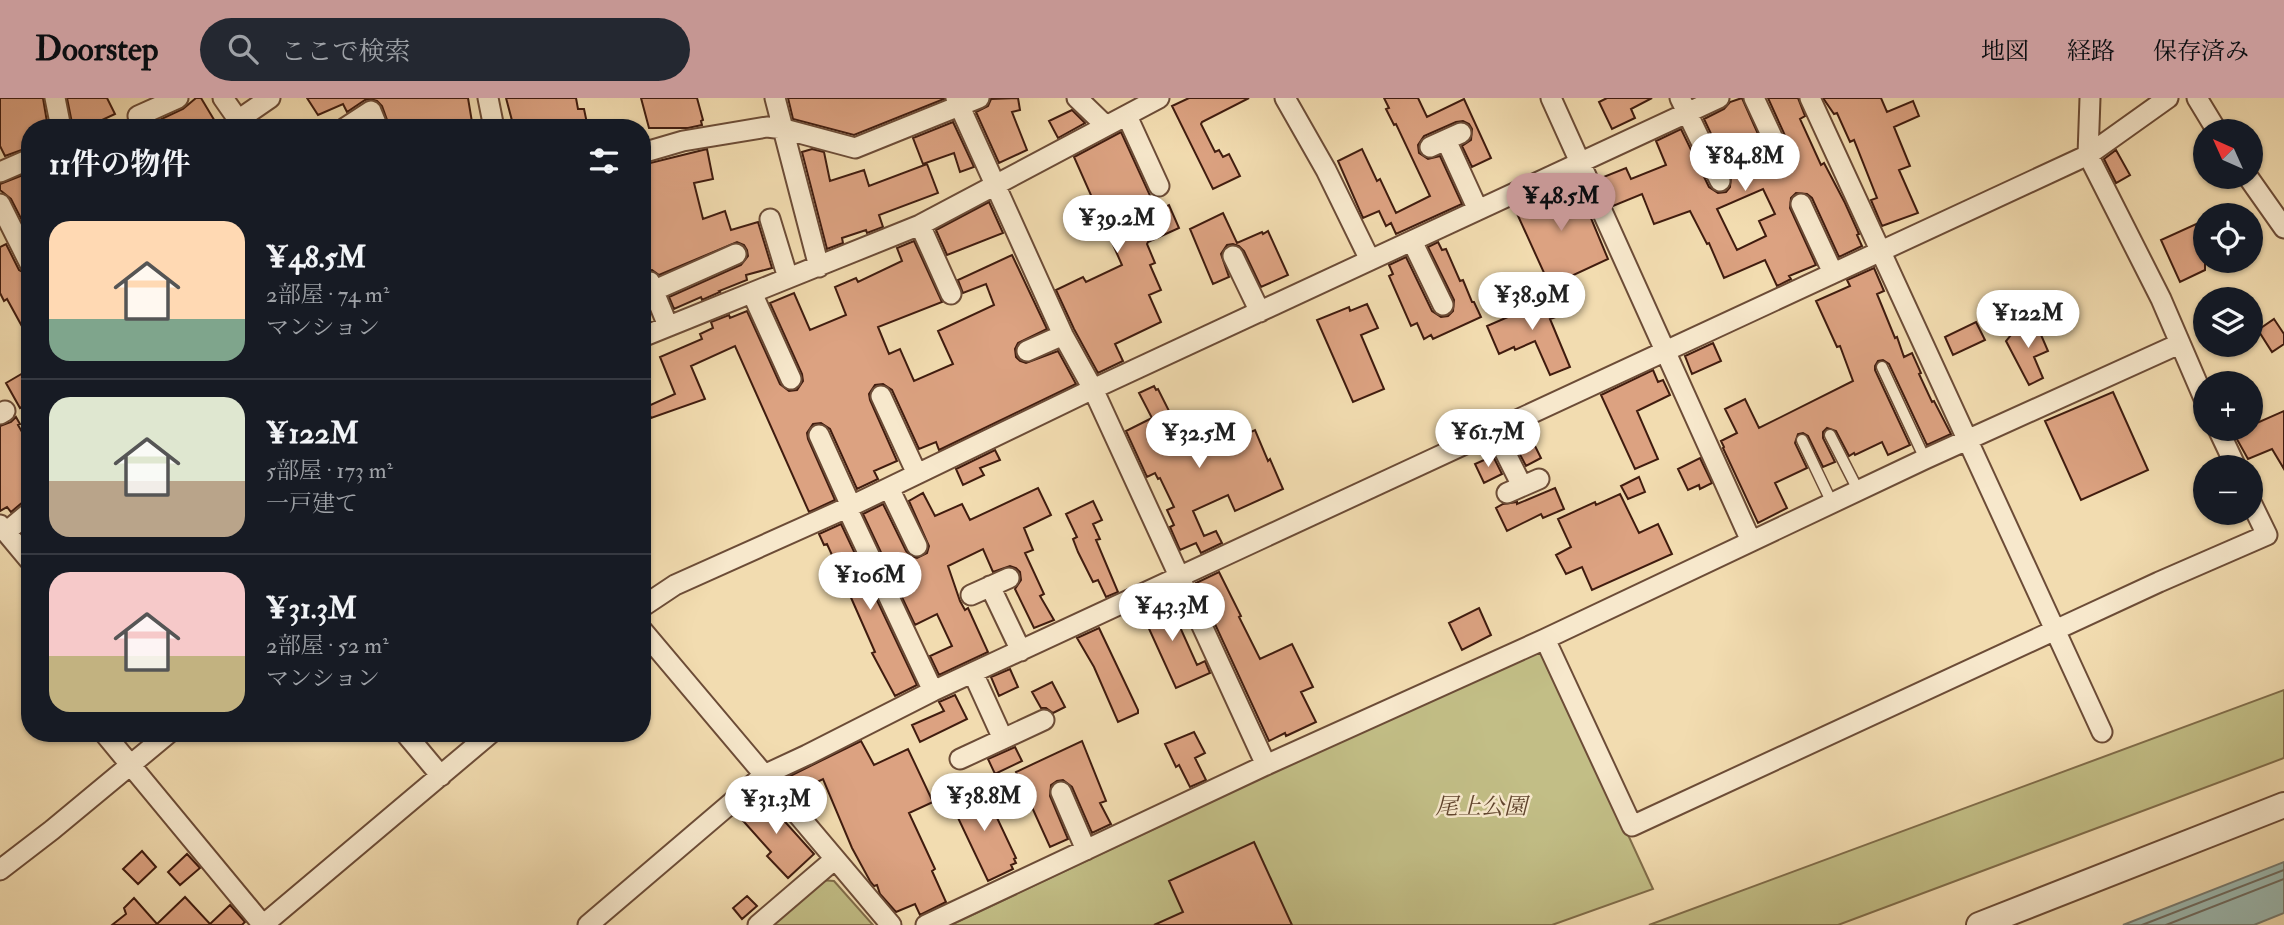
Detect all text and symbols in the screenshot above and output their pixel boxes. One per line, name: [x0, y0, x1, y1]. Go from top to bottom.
search box: [200, 18, 690, 81]
text: Doorstep: [35, 29, 158, 70]
icon: search: [224, 30, 262, 68]
text: ここで検索: [280, 36, 410, 68]
text: 地図: [1981, 36, 2029, 67]
text: 経路: [2067, 36, 2115, 67]
text: 保存済み: [2153, 36, 2249, 67]
north arrow: [2193, 119, 2263, 189]
map controls: [2193, 119, 2263, 525]
pin: ¥84.8M: [1688, 134, 1802, 193]
text: ¥84.8M: [1706, 141, 1784, 170]
icon: filters: [585, 142, 623, 180]
text: 11件の物件: [49, 146, 190, 183]
pin: ¥48.5M: [1504, 174, 1618, 233]
text: ¥48.5M: [1523, 181, 1599, 210]
pin: ¥39.2M: [1060, 195, 1174, 255]
text: ¥39.2M: [1079, 203, 1155, 232]
button: locate: [2193, 203, 2263, 273]
text: ¥48.5M: [266, 239, 366, 276]
icon: home: [105, 249, 189, 333]
pin: ¥38.9M: [1475, 272, 1589, 332]
text: 2部屋 · 74 m²: [266, 280, 389, 309]
text: ¥38.9M: [1494, 280, 1570, 309]
button: layers: [2193, 287, 2263, 357]
pin: ¥122M: [1979, 290, 2077, 350]
text: ¥122M: [1992, 298, 2064, 327]
text: マンション: [266, 313, 380, 342]
button: +: [2193, 371, 2263, 441]
pin: ¥32.5M: [1142, 410, 1256, 470]
pin: ¥61.7M: [1431, 410, 1545, 469]
text: ¥122M: [266, 415, 359, 452]
text: ¥61.7M: [1451, 417, 1525, 446]
text: ¥32.5M: [1162, 418, 1236, 447]
icon: home: [105, 425, 189, 509]
button: −: [2193, 455, 2263, 525]
text: 5部屋 · 173 m²: [266, 456, 393, 485]
text: 一戸建て: [266, 489, 358, 518]
pin: ¥106M: [821, 552, 919, 612]
text: ¥106M: [835, 560, 906, 589]
pin: ¥43.3M: [1115, 584, 1229, 643]
text: ¥31.3M: [266, 590, 357, 627]
text: ¥43.3M: [1135, 591, 1209, 620]
icon: home: [105, 600, 189, 684]
text: 2部屋 · 52 m²: [266, 631, 389, 660]
text: マンション: [266, 664, 380, 693]
pin: ¥38.8M: [927, 774, 1041, 833]
pin: ¥31.3M: [719, 776, 833, 836]
text: ¥38.8M: [947, 781, 1021, 810]
text: ¥31.3M: [741, 784, 811, 813]
park label: 尾上公園: [1435, 792, 1531, 821]

